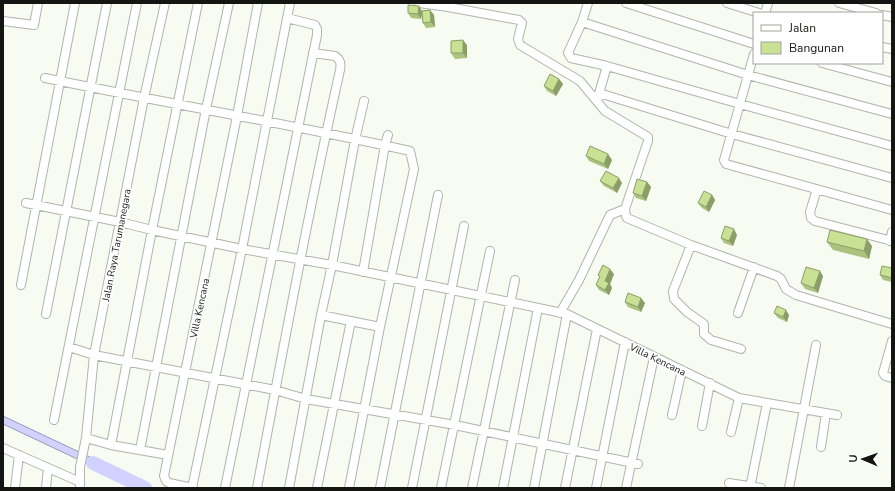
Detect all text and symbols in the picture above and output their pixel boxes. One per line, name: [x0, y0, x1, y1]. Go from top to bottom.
legend: [753, 12, 883, 64]
text: Jalan: [788, 20, 816, 36]
text: Bangunan: [789, 40, 844, 56]
street label: Jalan Raya Tarumanegara: [99, 188, 135, 304]
street label: Villa Kencana: [187, 277, 213, 340]
street label: Villa Kencana: [626, 340, 688, 380]
north arrow: [843, 439, 883, 479]
text: U: [846, 454, 861, 463]

